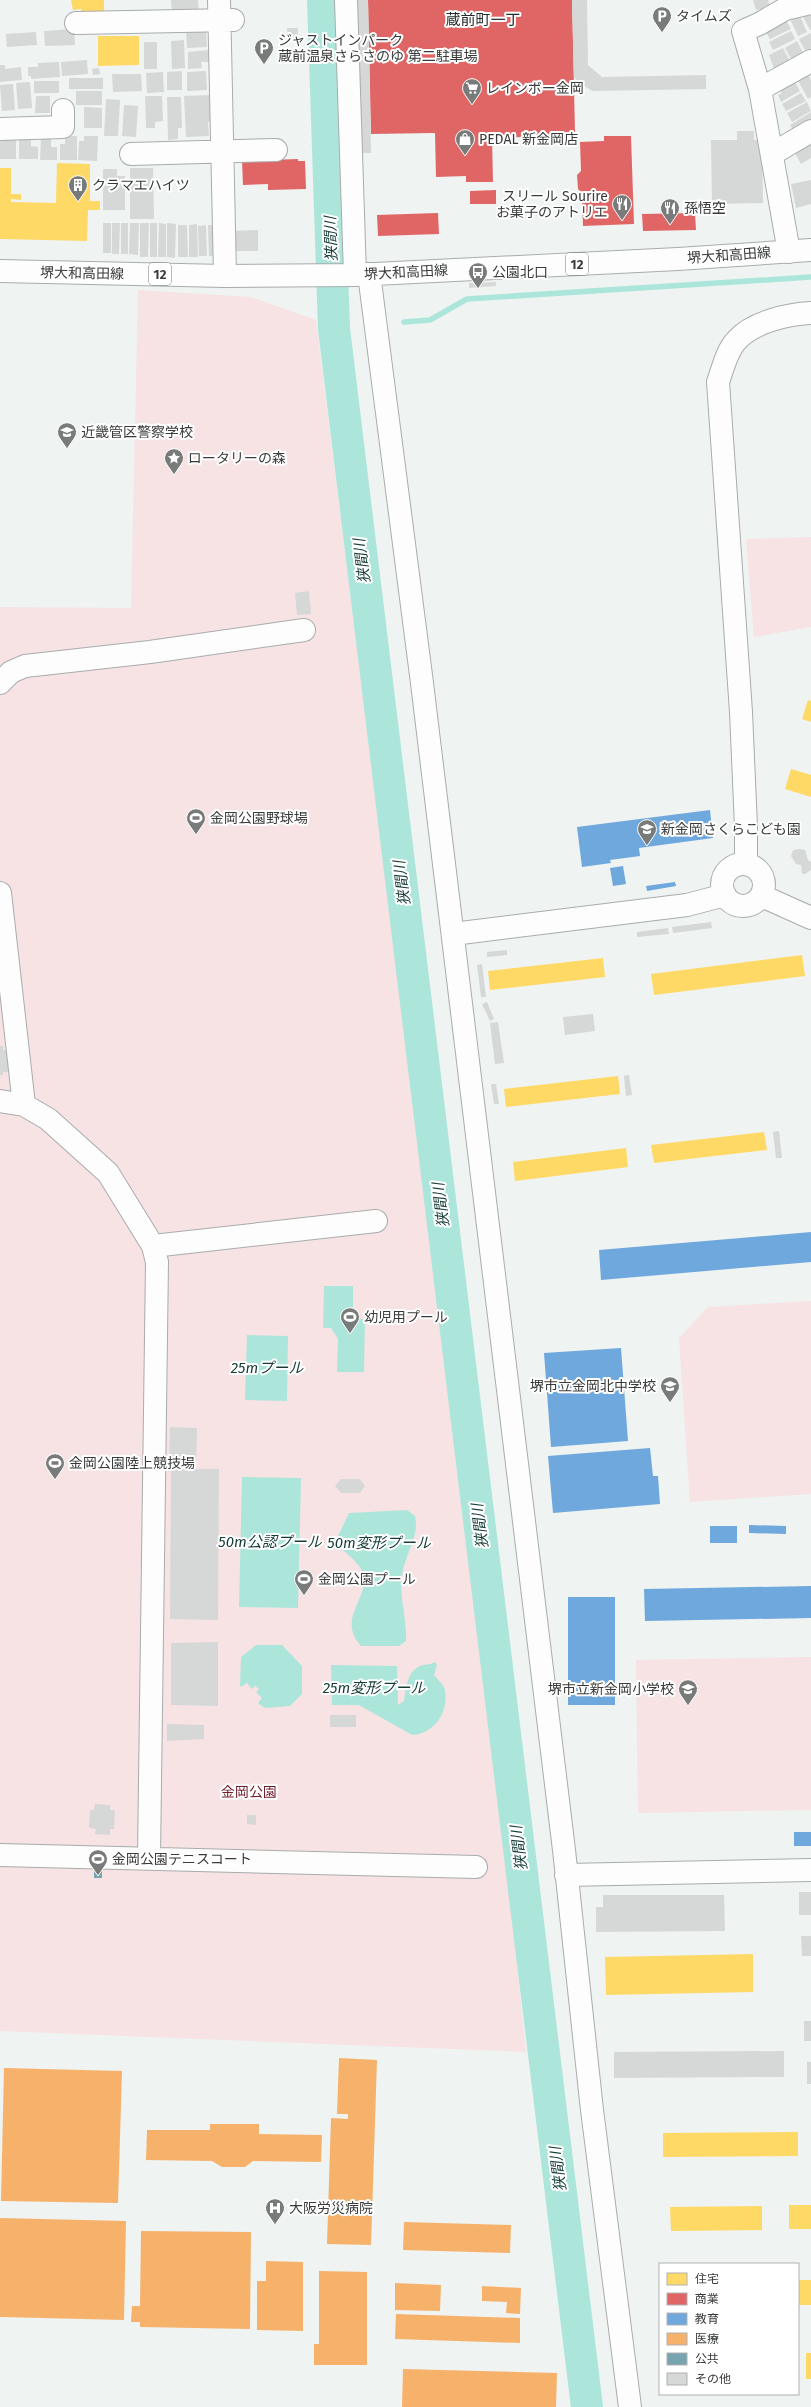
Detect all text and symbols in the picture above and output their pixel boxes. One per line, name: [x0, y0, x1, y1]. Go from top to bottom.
parking icon: タイムズ: [651, 5, 673, 33]
place label: タイムズ: [676, 8, 732, 25]
district label: 蔵前町一丁: [445, 11, 521, 29]
place label: ジャストインパーク 蔵前温泉さらさのゆ 第二駐車場: [278, 32, 478, 65]
parking icon: ジャストインパーク 蔵前温泉さらさのゆ 第二駐車場: [253, 37, 275, 65]
supermarket icon: レインボー金岡: [461, 77, 483, 105]
place label: レインボー金岡: [486, 80, 584, 97]
shop icon: PEDAL 新金岡店: [454, 128, 476, 156]
place label: PEDAL 新金岡店: [479, 131, 578, 148]
building icon: クラマエハイツ: [67, 174, 89, 202]
place label: クラマエハイツ: [92, 177, 190, 194]
place label: スリール Sourire お菓子のアトリエ: [496, 188, 608, 221]
restaurant icon: スリール Sourire お菓子のアトリエ: [611, 193, 633, 221]
restaurant icon: 孫悟空: [659, 197, 681, 225]
place label: 孫悟空: [684, 200, 726, 217]
water label: 狭間川: [321, 214, 341, 262]
street label: 堺大和高田線: [687, 244, 772, 267]
road number: 12: [566, 253, 588, 275]
bus stop icon: 公園北口: [467, 261, 489, 289]
street label: 堺大和高田線: [364, 262, 448, 283]
road number: 12: [149, 263, 171, 285]
street label: 堺大和高田線: [40, 264, 124, 283]
place label: 公園北口: [492, 264, 548, 281]
school or university icon: 近畿管区警察学校: [56, 421, 78, 449]
place label: 近畿管区警察学校: [81, 424, 193, 441]
place icon: ロータリーの森: [163, 447, 185, 475]
place label: ロータリーの森: [188, 450, 286, 467]
water label: 狭間川: [350, 536, 374, 584]
sports icon: 金岡公園野球場: [185, 807, 207, 835]
place label: 金岡公園野球場: [210, 810, 308, 827]
school or university icon: 新金岡さくらこども園: [636, 818, 658, 846]
place label: 新金岡さくらこども園: [661, 821, 801, 838]
water label: 狭間川: [390, 858, 414, 906]
water label: 狭間川: [429, 1180, 453, 1228]
sports icon: 幼児用プール: [339, 1306, 361, 1334]
place label: 幼児用プール: [364, 1309, 448, 1326]
water label: 25mプール: [231, 1359, 304, 1377]
school or university icon: 堺市立金岡北中学校: [659, 1375, 681, 1403]
place label: 堺市立金岡北中学校: [530, 1378, 656, 1395]
sports icon: 金岡公園陸上競技場: [44, 1452, 66, 1480]
place label: 金岡公園陸上競技場: [69, 1455, 195, 1472]
water label: 狭間川: [468, 1501, 492, 1549]
water label: 50m公認プール: [218, 1533, 323, 1551]
water label: 50m変形プール: [327, 1534, 432, 1552]
sports icon: 金岡公園プール: [293, 1568, 315, 1596]
place label: 金岡公園プール: [318, 1571, 416, 1588]
school or university icon: 堺市立新金岡小学校: [677, 1678, 699, 1706]
water label: 25m変形プール: [323, 1679, 426, 1697]
place label: 堺市立新金岡小学校: [548, 1681, 674, 1698]
park label: 金岡公園: [221, 1784, 277, 1801]
water label: 狭間川: [507, 1823, 531, 1871]
sports icon: 金岡公園テニスコート: [87, 1848, 109, 1876]
place label: 金岡公園テニスコート: [112, 1851, 252, 1868]
water label: 狭間川: [546, 2144, 570, 2192]
hospital icon: 大阪労災病院: [264, 2197, 286, 2225]
place label: 大阪労災病院: [289, 2200, 373, 2217]
legend: [659, 2263, 799, 2395]
text: 住宅: [695, 2272, 719, 2286]
text: 商業: [695, 2292, 719, 2306]
text: 教育: [695, 2312, 719, 2326]
text: 医療: [695, 2332, 719, 2346]
text: 公共: [695, 2352, 719, 2366]
text: その他: [695, 2372, 731, 2386]

